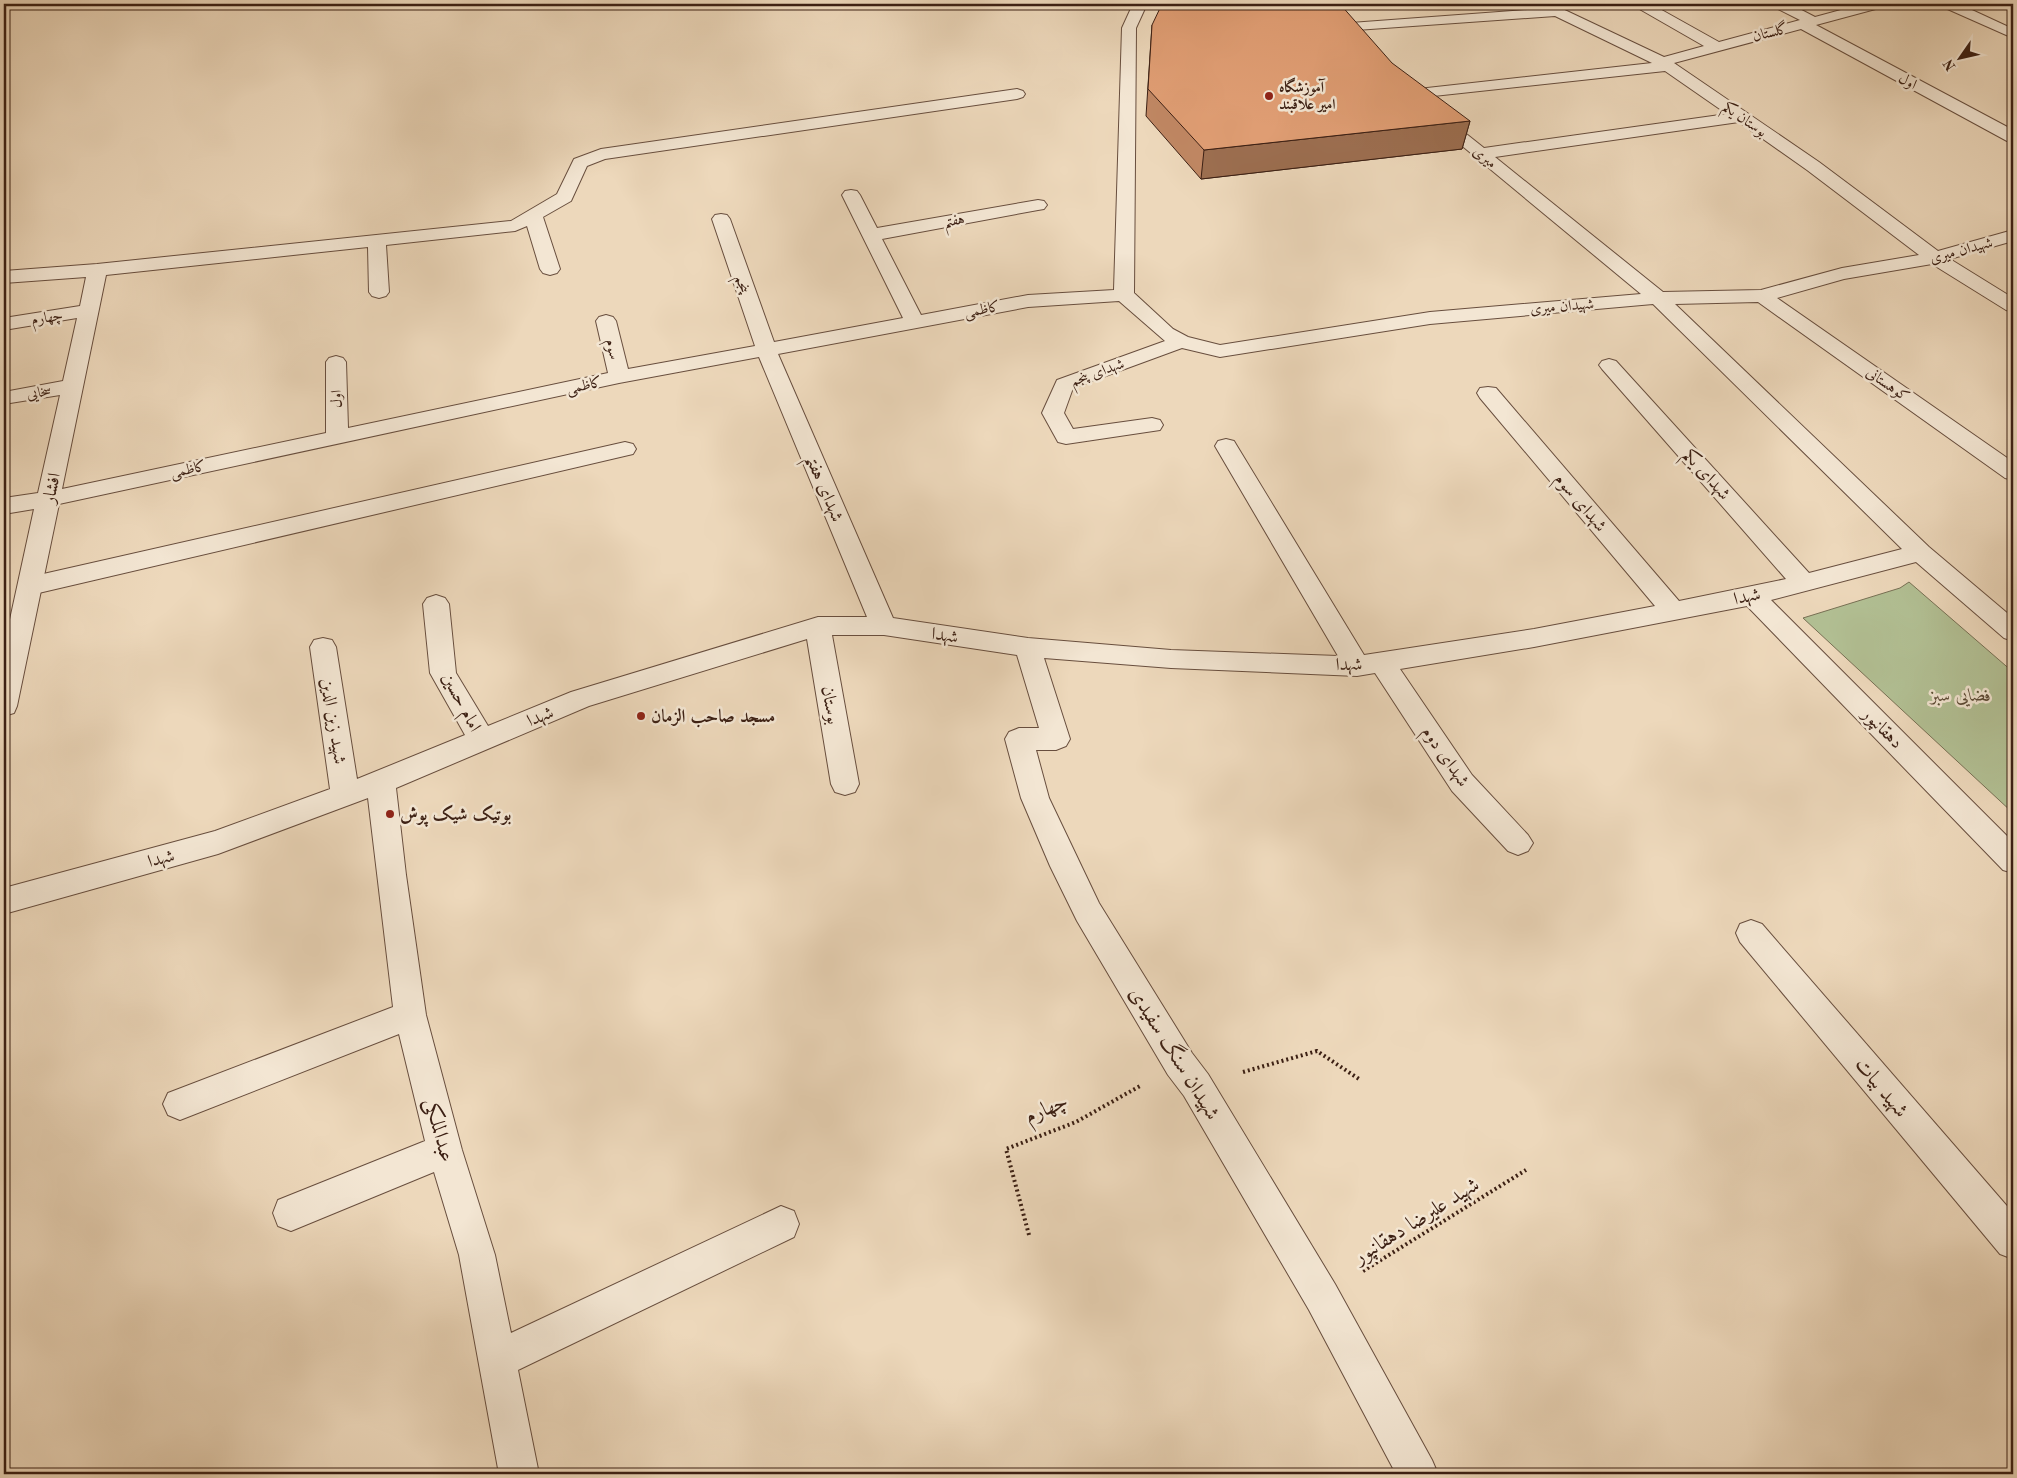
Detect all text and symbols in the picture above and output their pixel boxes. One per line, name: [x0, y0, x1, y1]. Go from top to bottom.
street label: گلستان: [1750, 19, 1790, 45]
north arrow: [1934, 32, 1984, 82]
text: N: [1941, 56, 1959, 73]
street label: اول: [1896, 71, 1919, 93]
place label: آموزشگاه امیر علاقبند: [1279, 77, 1336, 113]
marker: آموزشگاه امیر علاقبند: [1263, 90, 1275, 102]
street label: بوستان یکم: [1717, 98, 1770, 145]
street label: میری: [1469, 144, 1499, 172]
street label: هفتم: [943, 212, 967, 237]
street label: شهیدان میری: [1928, 236, 1995, 268]
street label: پنجم: [727, 274, 752, 299]
street label: شهیدان میری: [1529, 297, 1595, 319]
street label: کاظمی: [963, 299, 1002, 323]
street label: چهارم: [30, 309, 65, 332]
street label: سوم: [598, 338, 621, 362]
street label: شهدای پنجم: [1069, 357, 1128, 395]
street label: کوهستانی: [1863, 364, 1912, 405]
street label: کاظمی: [565, 374, 604, 399]
street label: سخایی: [26, 384, 53, 404]
street label: اول: [330, 390, 345, 408]
street label: شهدای یکم: [1674, 444, 1735, 508]
street label: شهدای هفتم: [795, 452, 846, 528]
street label: کاظمی: [169, 458, 208, 483]
street label: شهدای سوم: [1546, 470, 1610, 539]
street label: افشار: [40, 471, 65, 507]
street label: شهدا: [1732, 585, 1763, 611]
street label: شهدا: [930, 625, 959, 649]
street label: شهدا: [1335, 656, 1363, 676]
street label: امام حسین: [433, 670, 484, 738]
street label: شهید زین الدین: [315, 677, 349, 766]
street label: بوستان: [817, 685, 842, 726]
park label: فضایی سبز: [1929, 687, 1991, 707]
street label: شهدا: [525, 703, 557, 732]
street label: دهقانپور: [1856, 704, 1906, 754]
place label: مسجد صاحب الزمان: [651, 708, 775, 728]
marker: مسجد صاحب الزمان: [635, 710, 647, 722]
street label: شهدای دوم: [1413, 723, 1472, 793]
place label: بوتیک شیک پوش: [400, 804, 511, 827]
marker: بوتیک شیک پوش: [384, 808, 396, 820]
street label: شهدا: [146, 847, 177, 873]
street label: شهیدان سنگ سفیدی: [1123, 982, 1226, 1125]
street label: شهید بیات: [1849, 1054, 1912, 1123]
street label: چهارم: [1022, 1091, 1074, 1133]
street label: عبدالملکی: [418, 1096, 458, 1165]
street label: شهید علیرضا دهقانپور: [1349, 1174, 1484, 1271]

